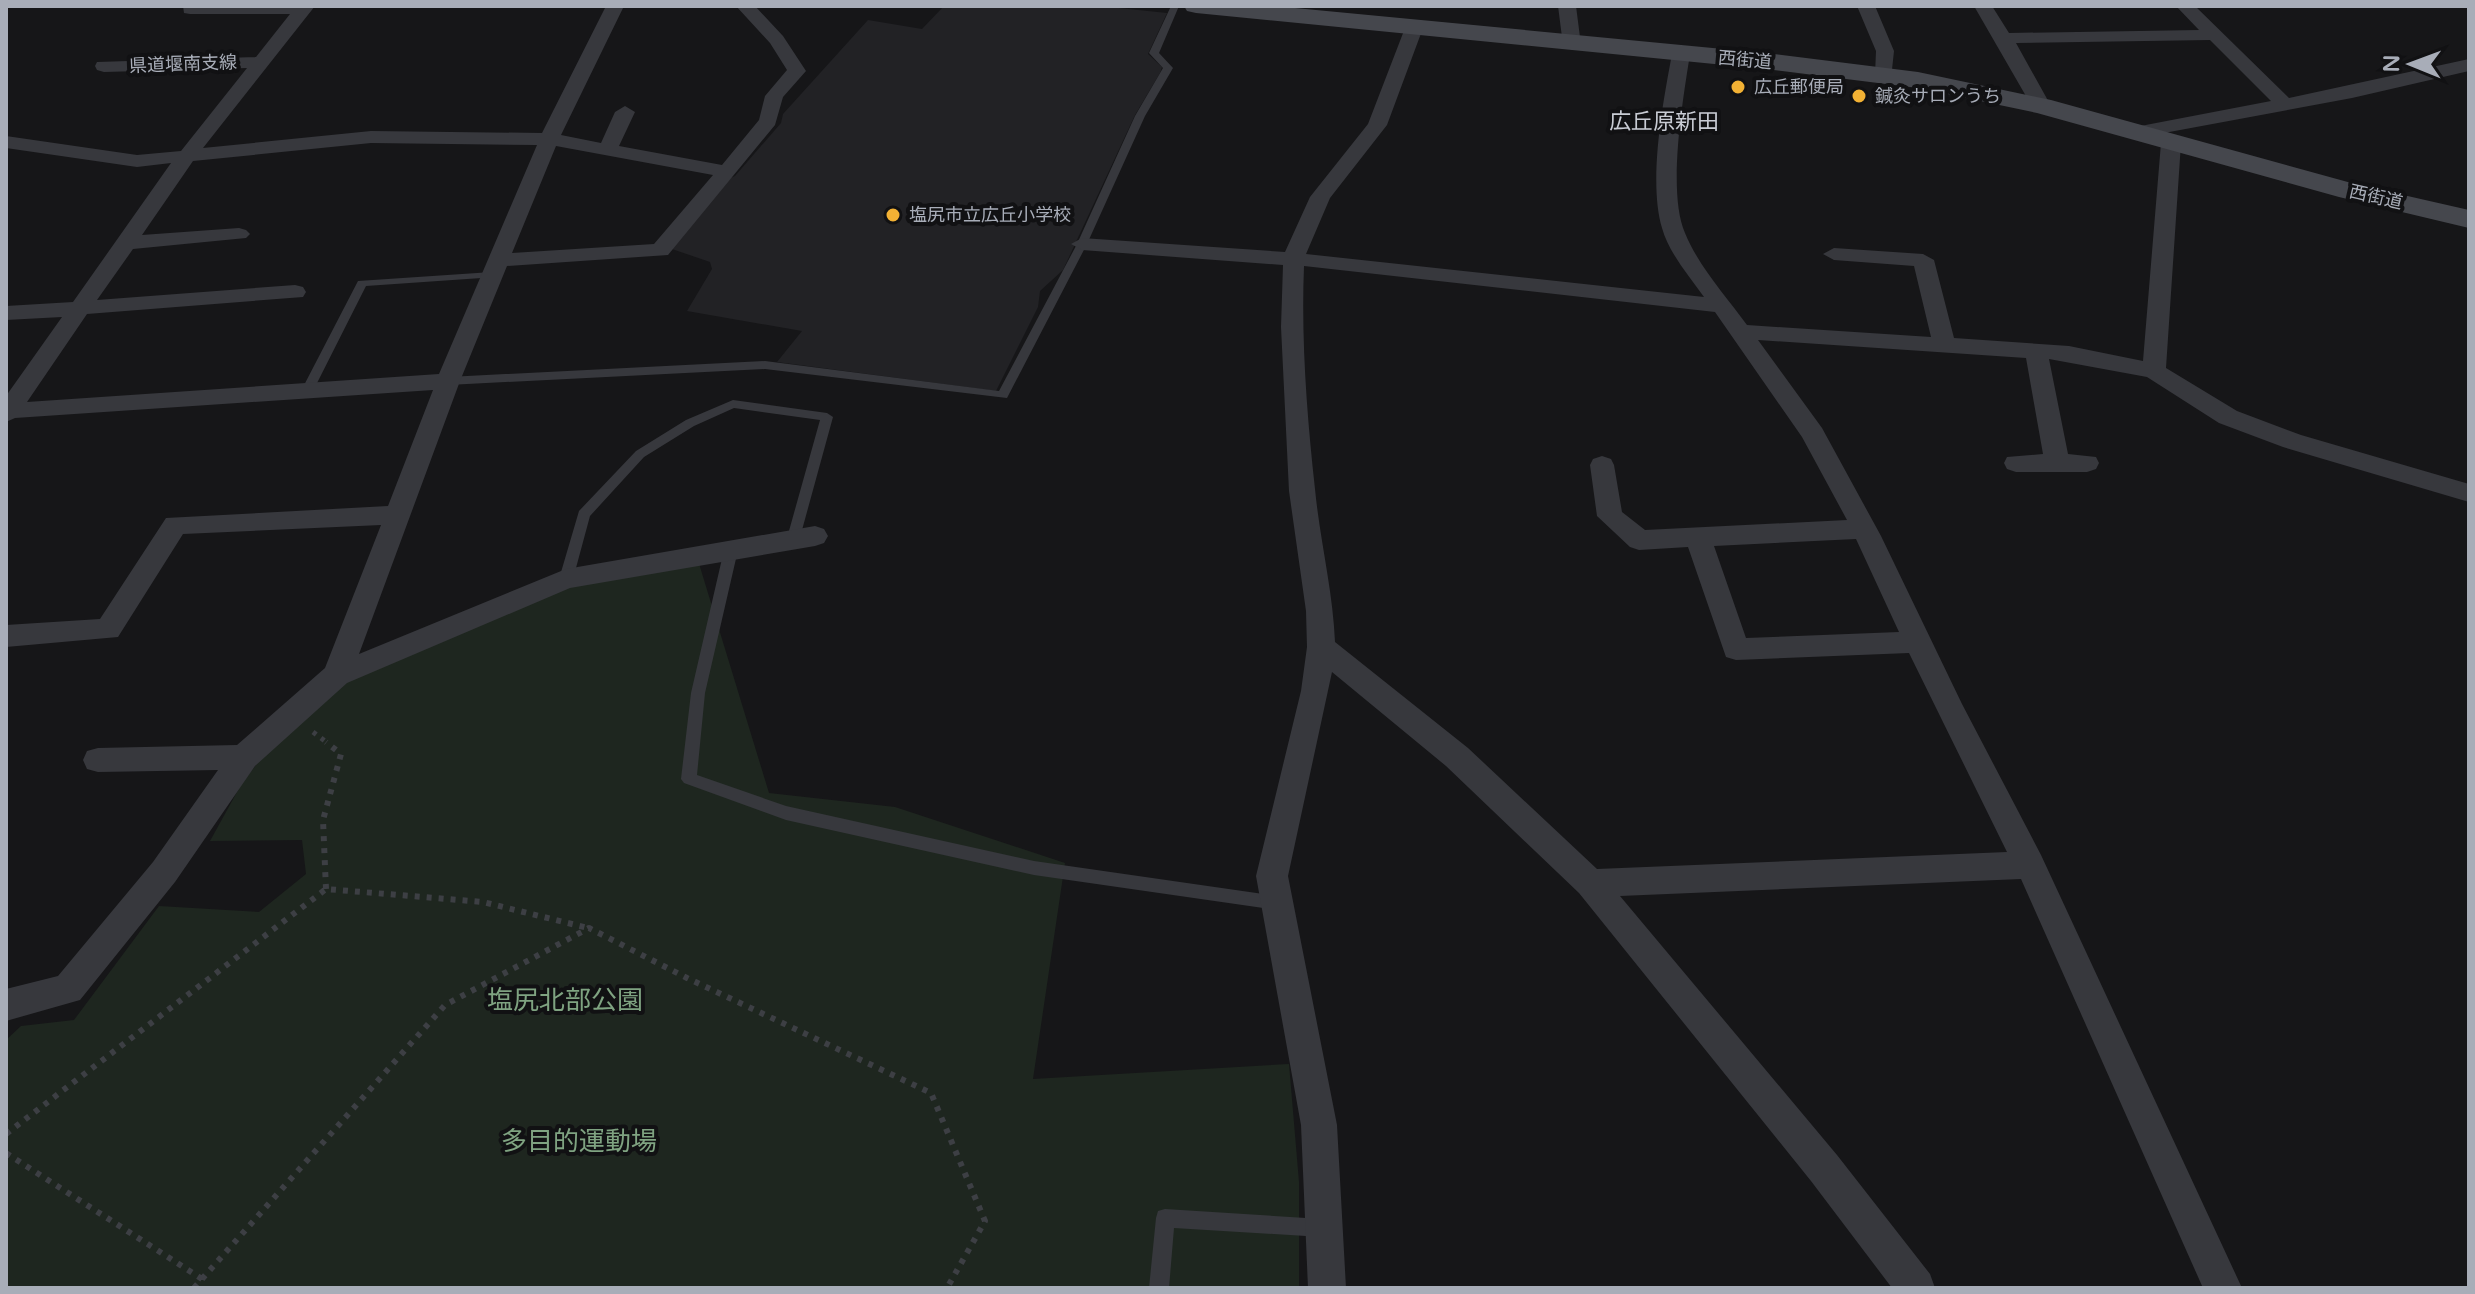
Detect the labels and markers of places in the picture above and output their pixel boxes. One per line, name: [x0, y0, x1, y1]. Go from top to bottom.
place label: 広丘郵便局: [1754, 76, 1844, 98]
marker: 広丘郵便局: [1729, 78, 1747, 96]
place label: 鍼灸サロンうち: [1875, 85, 2001, 107]
marker: 鍼灸サロンうち: [1850, 87, 1868, 105]
place label: 塩尻市立広丘小学校: [909, 204, 1071, 226]
marker: 塩尻市立広丘小学校: [884, 206, 902, 224]

